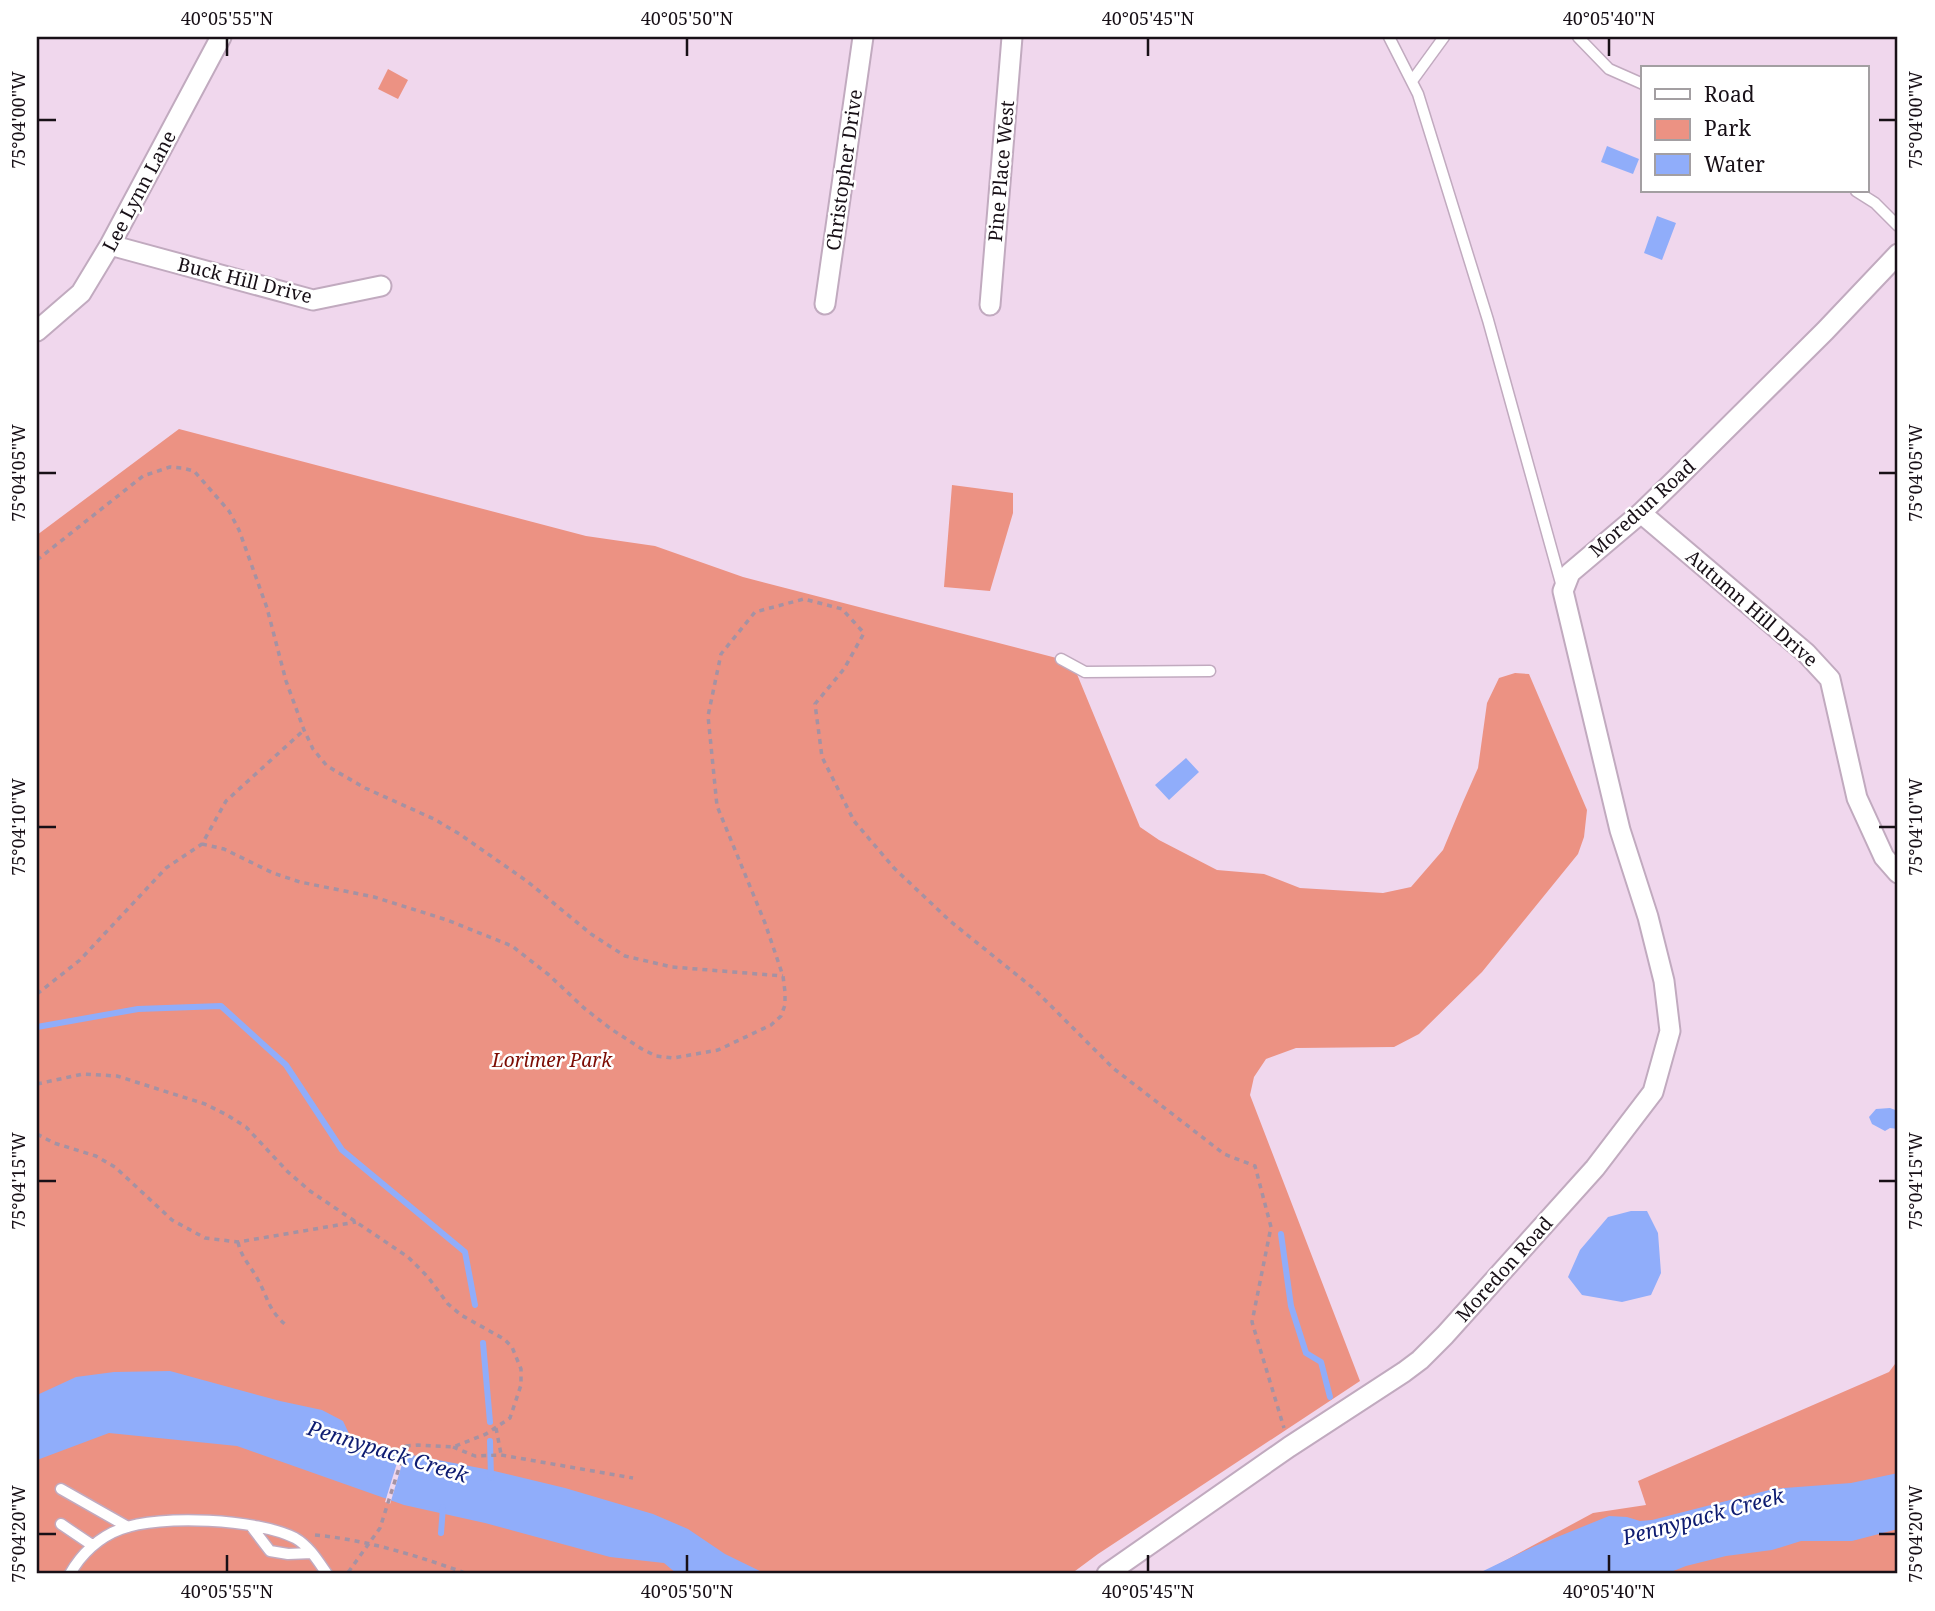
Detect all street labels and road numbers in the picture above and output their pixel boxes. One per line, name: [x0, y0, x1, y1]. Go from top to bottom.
street label: Christopher Drive: [820, 88, 868, 252]
street label: Pine Place West: [982, 99, 1020, 243]
street label: Lee Lynn Lane: [96, 126, 182, 256]
street label: Buck Hill Drive: [175, 251, 315, 309]
street label: Moredun Road: [1583, 453, 1701, 563]
street label: Autumn Hill Drive: [1681, 543, 1823, 673]
street label: Moredon Road: [1450, 1210, 1559, 1327]

